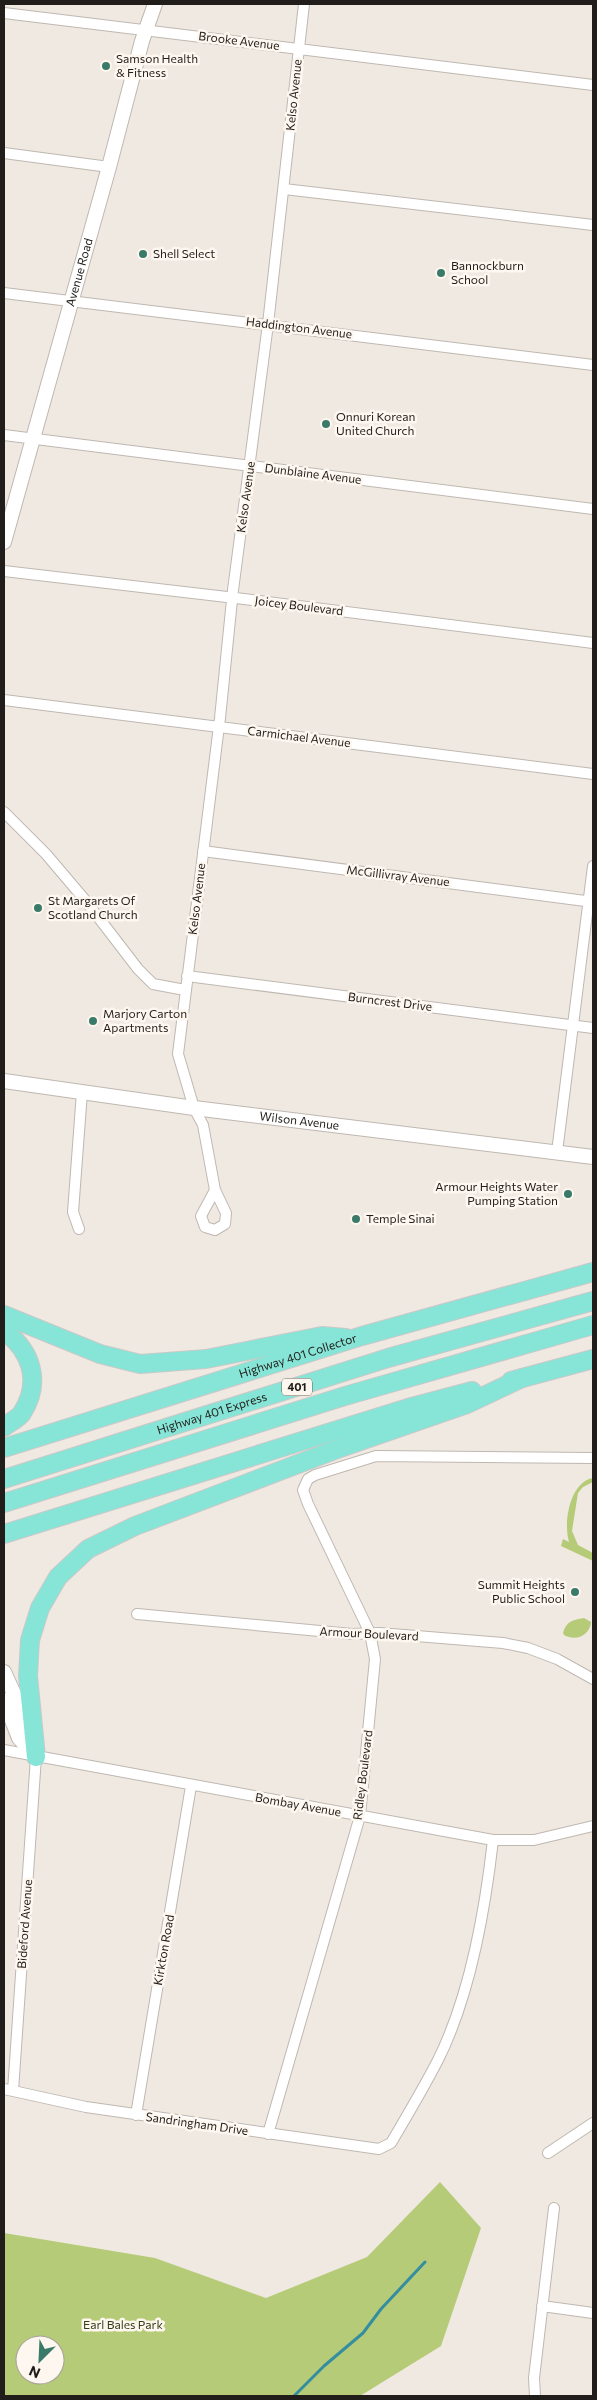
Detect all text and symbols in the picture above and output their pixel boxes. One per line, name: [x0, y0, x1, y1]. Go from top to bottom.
street label: Brooke Avenue: [198, 28, 280, 52]
place label: Samson Health & Fitness: [116, 51, 198, 79]
street label: Kelso Avenue: [282, 58, 304, 131]
marker: Samson Health & Fitness: [100, 60, 112, 72]
street label: Avenue Road: [62, 236, 95, 308]
place label: Shell Select: [153, 246, 215, 260]
marker: Shell Select: [137, 248, 149, 260]
place label: Bannockburn School: [451, 258, 524, 286]
marker: Bannockburn School: [435, 267, 447, 279]
street label: Haddington Avenue: [245, 314, 353, 340]
place label: Onnuri Korean United Church: [336, 409, 415, 437]
marker: Onnuri Korean United Church: [320, 418, 332, 430]
street label: Kelso Avenue: [233, 460, 257, 533]
street label: Dunblaine Avenue: [264, 460, 362, 486]
street label: Joicey Boulevard: [254, 593, 344, 618]
street label: Carmichael Avenue: [247, 723, 351, 749]
street label: Kelso Avenue: [185, 862, 207, 935]
street label: McGillivray Avenue: [346, 862, 451, 888]
place label: St Margarets Of Scotland Church: [48, 893, 138, 921]
marker: St Margarets Of Scotland Church: [32, 902, 44, 914]
street label: Burncrest Drive: [347, 989, 433, 1013]
place label: Marjory Carton Apartments: [103, 1006, 187, 1034]
marker: Marjory Carton Apartments: [87, 1015, 99, 1027]
street label: Wilson Avenue: [259, 1108, 340, 1132]
place label: Armour Heights Water Pumping Station: [435, 1179, 558, 1207]
marker: Armour Heights Water Pumping Station: [562, 1188, 574, 1200]
place label: Temple Sinai: [366, 1211, 435, 1225]
marker: Temple Sinai: [350, 1213, 362, 1225]
street label: Highway 401 Collector: [237, 1330, 358, 1380]
road number: 401: [282, 1378, 312, 1395]
street label: Highway 401 Express: [155, 1389, 268, 1436]
place label: Summit Heights Public School: [478, 1577, 565, 1605]
marker: Summit Heights Public School: [569, 1586, 581, 1598]
street label: Armour Boulevard: [319, 1623, 419, 1643]
street label: Ridley Boulevard: [350, 1729, 374, 1821]
street label: Bombay Avenue: [254, 1790, 342, 1818]
street label: Bideford Avenue: [14, 1879, 34, 1969]
street label: Kirkton Road: [150, 1913, 176, 1986]
street label: Sandringham Drive: [145, 2109, 249, 2137]
park label: Earl Bales Park: [83, 2317, 163, 2331]
north arrow: [15, 2335, 65, 2385]
text: N: [26, 2362, 43, 2382]

